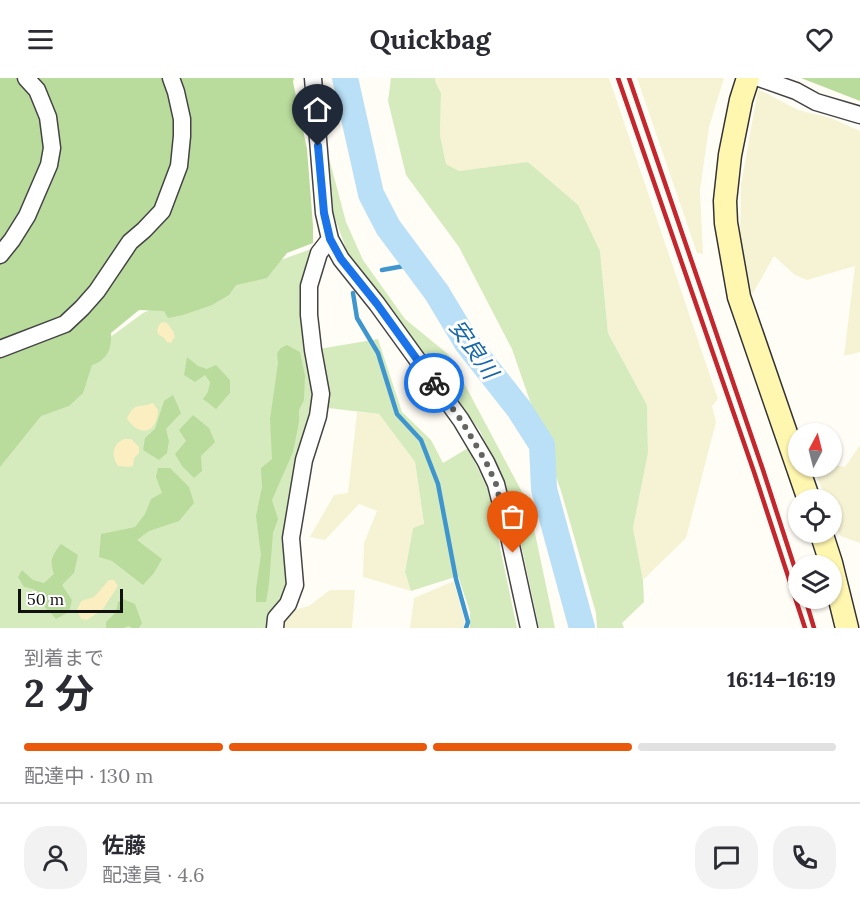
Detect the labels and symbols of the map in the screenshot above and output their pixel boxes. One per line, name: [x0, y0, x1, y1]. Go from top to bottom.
pin: [292, 84, 343, 146]
water label: 安良川: [444, 314, 506, 386]
courier: [404, 353, 464, 413]
north arrow: [788, 423, 842, 477]
pin: [487, 491, 538, 553]
scale bar: [18, 586, 123, 614]

